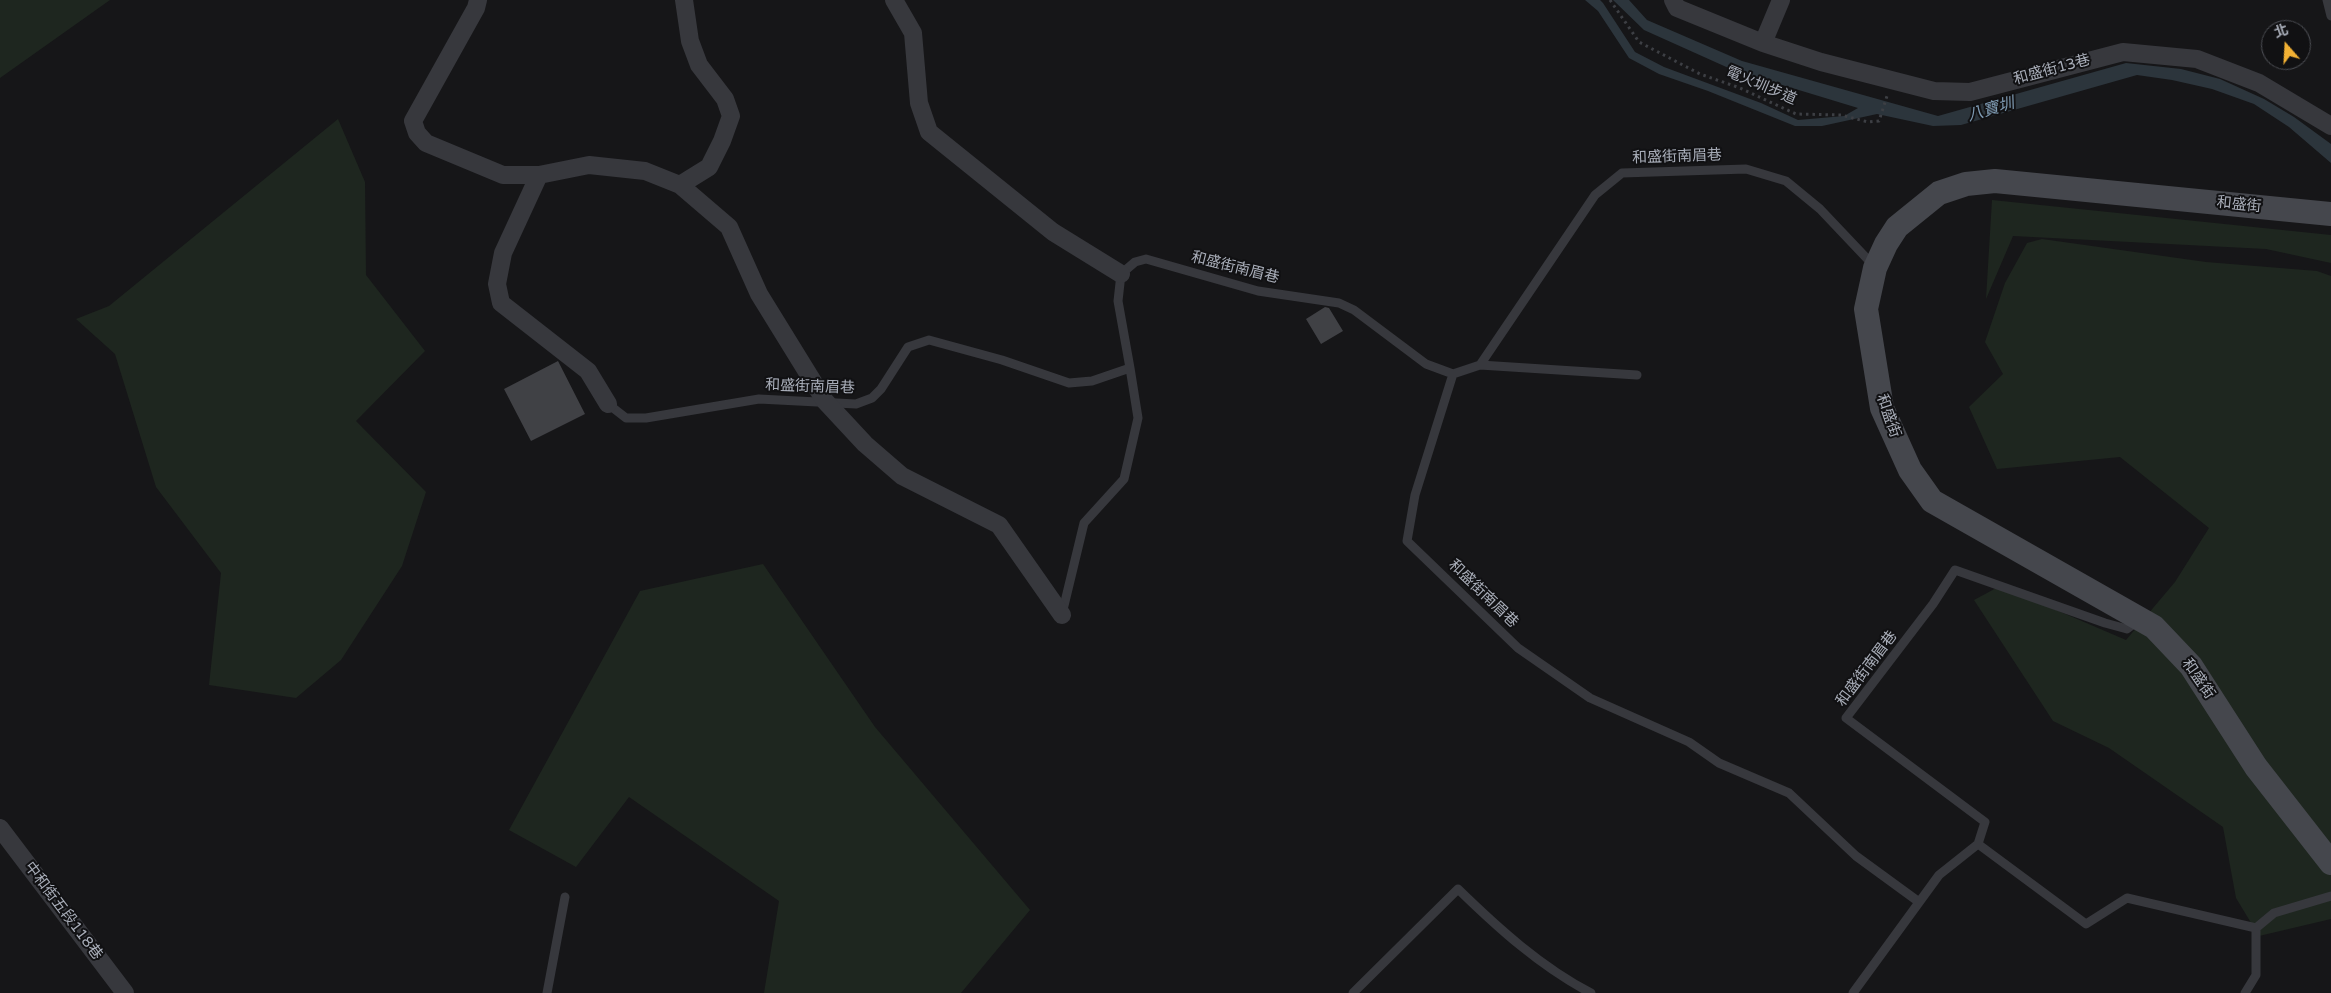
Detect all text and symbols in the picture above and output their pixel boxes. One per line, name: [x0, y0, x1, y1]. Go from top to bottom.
north arrow: [2261, 20, 2311, 70]
text: 北: [2272, 21, 2291, 42]
street label: 和盛街13巷: [2012, 51, 2092, 89]
street label: 電火圳步道: [1723, 63, 1799, 109]
water label: 八寶圳: [1965, 94, 2017, 126]
street label: 和盛街南眉巷: [1632, 146, 1722, 168]
street label: 和盛街: [2216, 194, 2262, 216]
street label: 和盛街南眉巷: [1189, 248, 1281, 288]
street label: 和盛街南眉巷: [765, 376, 855, 398]
street label: 和盛街: [1872, 392, 1904, 440]
street label: 和盛街南眉巷: [1444, 556, 1522, 632]
street label: 和盛街南眉巷: [1833, 628, 1901, 710]
street label: 和盛街: [2178, 655, 2218, 703]
street label: 中和街五段118巷: [20, 858, 106, 964]

